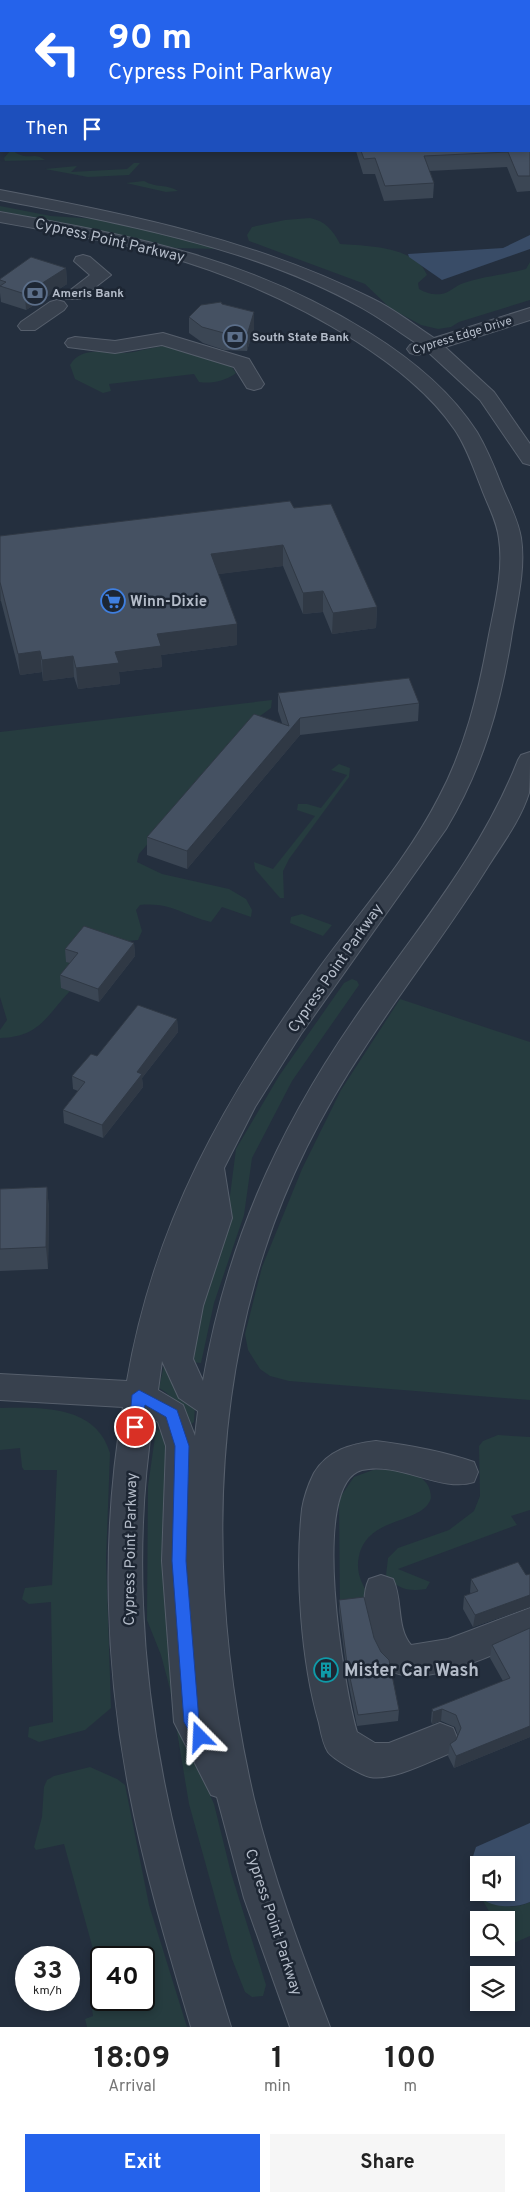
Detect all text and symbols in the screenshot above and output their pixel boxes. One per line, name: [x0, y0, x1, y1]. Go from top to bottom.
text: 90 m: [108, 17, 192, 61]
icon: left: [25, 20, 90, 85]
text: Cypress Point Parkway: [108, 60, 333, 87]
icon: arrive: [78, 115, 106, 143]
text: Then: [25, 117, 68, 141]
street label: Cypress Point Parkway: [33, 215, 187, 268]
bank icon: Ameris Bank: [22, 280, 48, 306]
place label: Ameris Bank: [52, 286, 124, 302]
street label: Cypress Edge Drive: [410, 313, 514, 359]
bank icon: South State Bank: [222, 324, 248, 350]
place label: South State Bank: [252, 330, 350, 346]
supermarket icon: Winn-Dixie: [100, 588, 126, 614]
place label: Winn-Dixie: [130, 593, 207, 612]
street label: Cypress Point Parkway: [285, 901, 388, 1037]
pin: [114, 1406, 156, 1448]
icon: arrive: [121, 1413, 149, 1441]
street label: Cypress Point Parkway: [121, 1472, 142, 1626]
building icon: Mister Car Wash: [313, 1657, 339, 1683]
place label: Mister Car Wash: [344, 1660, 479, 1683]
position arrow: [173, 1710, 225, 1762]
street label: Cypress Point Parkway: [240, 1847, 305, 1998]
map controls: [470, 1856, 515, 2011]
button: sound: [470, 1856, 515, 1901]
button: search: [470, 1911, 515, 1956]
speed limit sign: 40: [90, 1946, 155, 2011]
text: 33: [33, 1956, 62, 1988]
button: layers: [470, 1966, 515, 2011]
text: km/h: [33, 1983, 62, 1999]
text: 18:09: [94, 2041, 170, 2078]
text: 1: [271, 2041, 283, 2078]
text: 100: [385, 2041, 436, 2078]
text: Arrival: [108, 2077, 156, 2097]
text: min: [264, 2077, 291, 2097]
text: m: [404, 2077, 417, 2097]
button: Exit: [25, 2134, 260, 2192]
button: Share: [270, 2134, 505, 2192]

